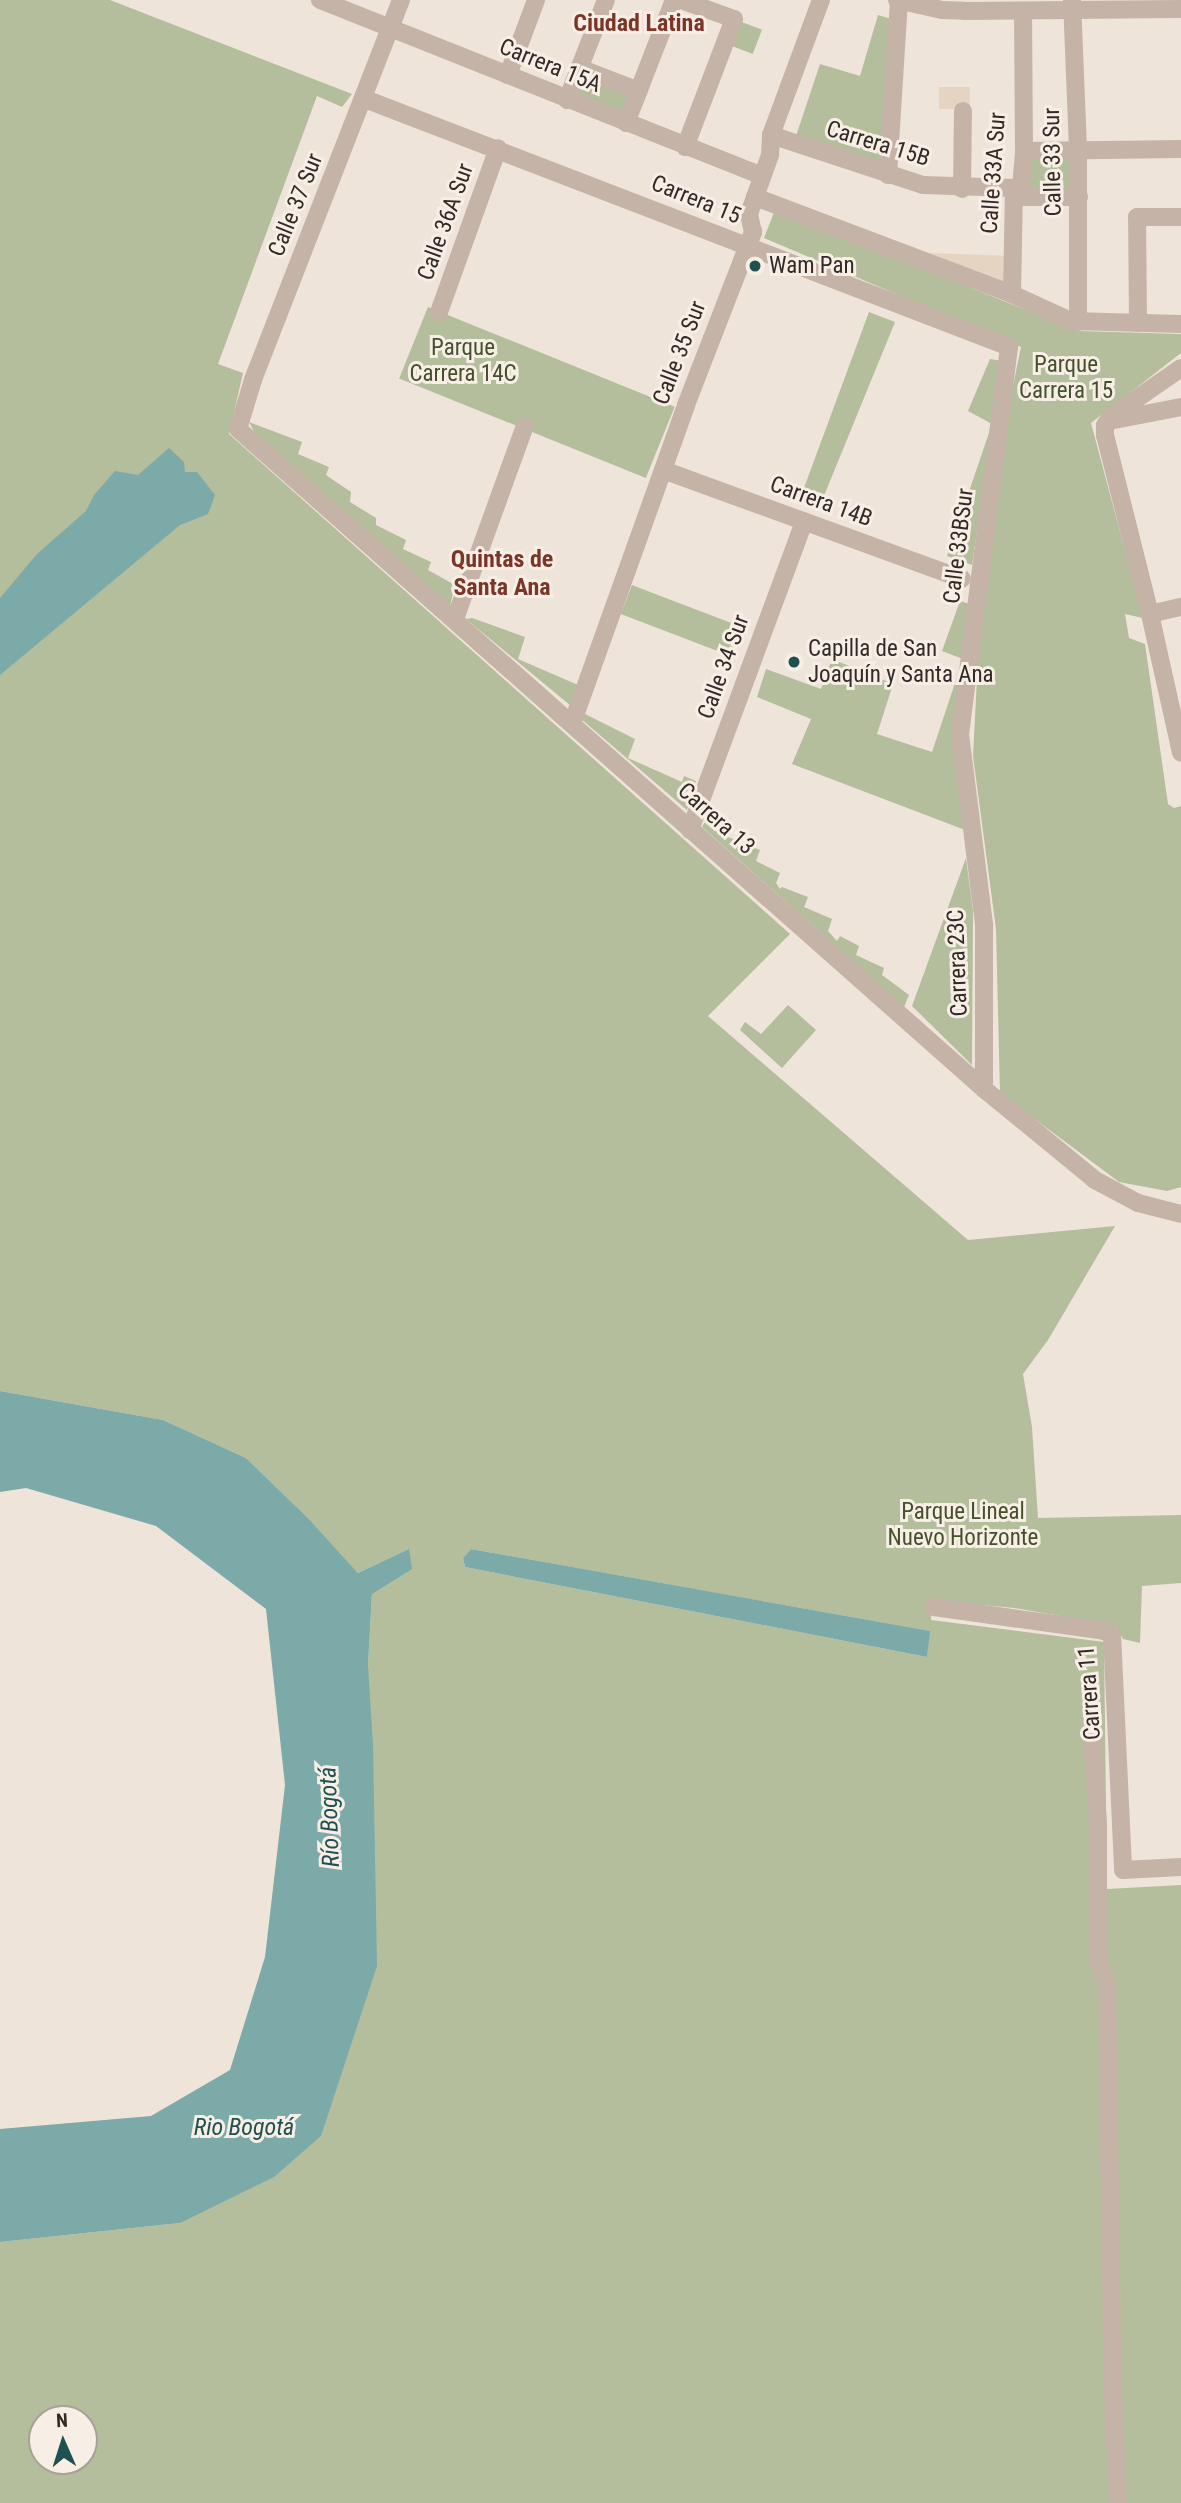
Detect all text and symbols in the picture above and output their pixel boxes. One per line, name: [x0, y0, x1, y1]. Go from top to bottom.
district label: Ciudad Latina: [573, 10, 705, 38]
street label: Carrera 15A: [495, 33, 605, 99]
street label: Calle 33 Sur: [1038, 107, 1068, 217]
street label: Calle 33A Sur: [976, 111, 1012, 235]
street label: Carrera 15B: [823, 115, 933, 173]
street label: Calle 37 Sur: [263, 149, 329, 261]
street label: Calle 36A Sur: [412, 160, 480, 284]
street label: Carrera 15: [647, 170, 745, 230]
place label: Wam Pan: [769, 252, 855, 280]
marker: Wam Pan: [747, 258, 763, 274]
street label: Calle 35 Sur: [648, 297, 712, 409]
park label: Parque Carrera 14C: [409, 334, 517, 388]
park label: Parque Carrera 15: [1019, 351, 1113, 405]
street label: Carrera 14B: [766, 471, 876, 533]
street label: Calle 33BSur: [938, 487, 980, 605]
district label: Quintas de Santa Ana: [451, 546, 553, 602]
street label: Calle 34 Sur: [692, 611, 756, 723]
place label: Capilla de San Joaquín y Santa Ana: [808, 635, 994, 689]
marker: Capilla de San Joaquín y Santa Ana: [786, 654, 802, 670]
street label: Carrera 13: [672, 777, 760, 861]
street label: Carrera 23C: [942, 909, 974, 1017]
park label: Parque Lineal Nuevo Horizonte: [888, 1498, 1038, 1552]
street label: Carrera 11: [1073, 1645, 1107, 1741]
water label: Río Bogotá: [314, 1766, 346, 1868]
water label: Rio Bogotá: [194, 2114, 294, 2142]
north arrow: [28, 2405, 98, 2475]
text: N: [56, 2409, 68, 2432]

